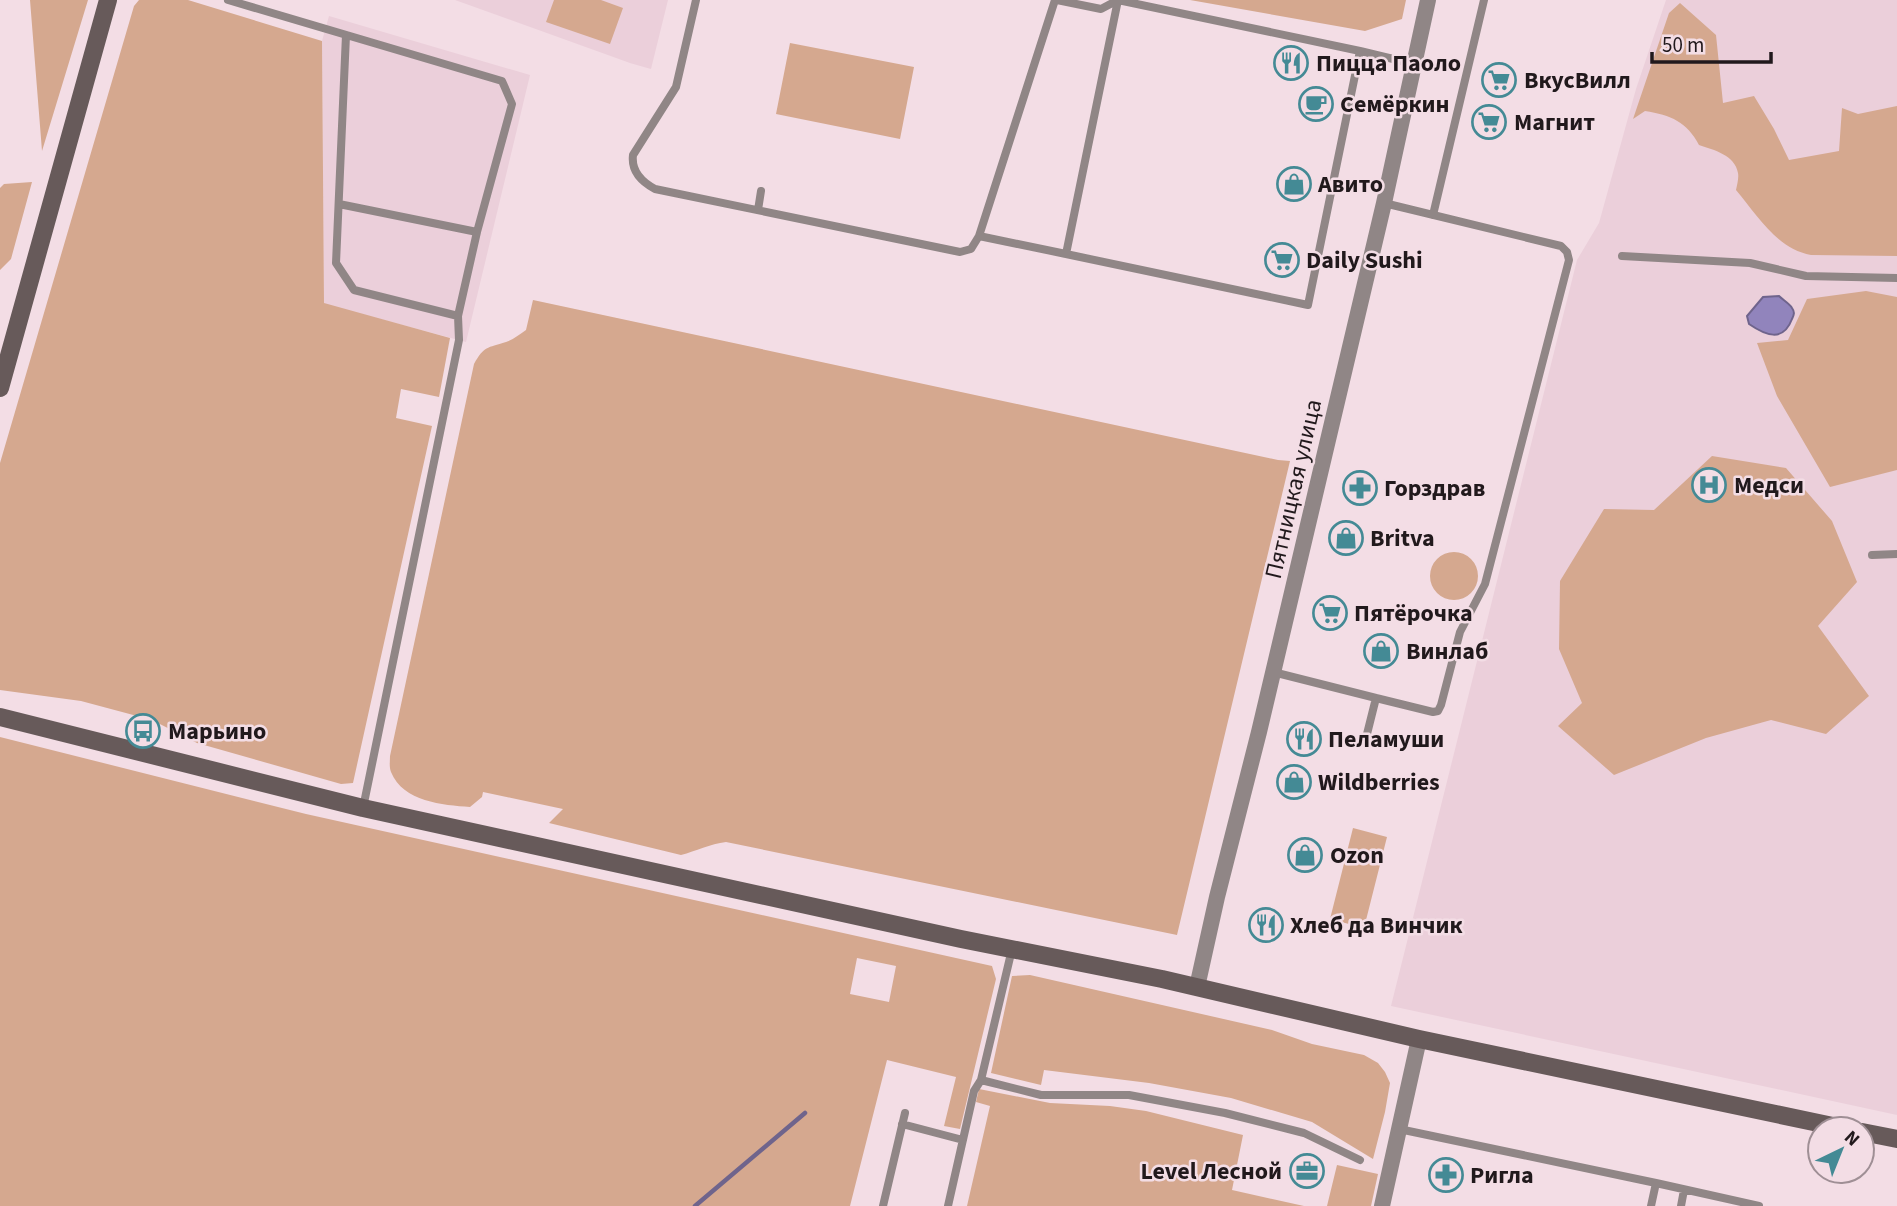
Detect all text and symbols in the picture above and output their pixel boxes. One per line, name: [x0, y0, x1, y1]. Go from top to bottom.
scale bar: [1652, 21, 1771, 65]
text: 50 m: [1662, 30, 1704, 60]
restaurant icon: Пицца Паоло: [1272, 44, 1310, 82]
place label: Пицца Паоло: [1316, 46, 1461, 81]
supermarket icon: ВкусВилл: [1480, 61, 1518, 99]
place label: ВкусВилл: [1524, 63, 1631, 98]
cafe icon: Семёркин: [1297, 85, 1335, 123]
place label: Семёркин: [1340, 87, 1450, 122]
supermarket icon: Магнит: [1470, 103, 1508, 141]
place label: Магнит: [1514, 105, 1595, 140]
shop icon: Авито: [1275, 165, 1313, 203]
place label: Авито: [1317, 167, 1383, 202]
supermarket icon: Daily Sushi: [1263, 241, 1301, 279]
place label: Daily Sushi: [1306, 243, 1423, 278]
street label: Пятницкая улица: [1256, 396, 1331, 582]
hospital icon: Медси: [1690, 466, 1728, 504]
place label: Медси: [1734, 468, 1804, 503]
pharmacy icon: Горздрав: [1341, 469, 1379, 507]
place label: Горздрав: [1384, 471, 1485, 506]
shop icon: Britva: [1327, 519, 1365, 557]
place label: Britva: [1370, 521, 1435, 556]
supermarket icon: Пятёрочка: [1311, 594, 1349, 632]
place label: Пятёрочка: [1354, 596, 1473, 631]
shop icon: Винлаб: [1362, 632, 1400, 670]
place label: Винлаб: [1406, 634, 1488, 669]
bus stop icon: Марьино: [124, 712, 162, 750]
place label: Марьино: [168, 714, 266, 749]
restaurant icon: Пеламуши: [1285, 720, 1323, 758]
place label: Пеламуши: [1328, 722, 1444, 757]
shop icon: Wildberries: [1275, 763, 1313, 801]
place label: Wildberries: [1318, 765, 1440, 800]
shop icon: Ozon: [1286, 836, 1324, 874]
place label: Ozon: [1330, 838, 1384, 873]
restaurant icon: Хлеб да Винчик: [1247, 906, 1285, 944]
place label: Хлеб да Винчик: [1290, 908, 1463, 943]
north arrow: [1806, 1115, 1876, 1185]
text: N: [1838, 1124, 1865, 1153]
office icon: Level Лесной: [1288, 1152, 1326, 1190]
place label: Level Лесной: [1140, 1154, 1282, 1189]
pharmacy icon: Ригла: [1427, 1156, 1465, 1194]
place label: Ригла: [1470, 1158, 1534, 1193]

